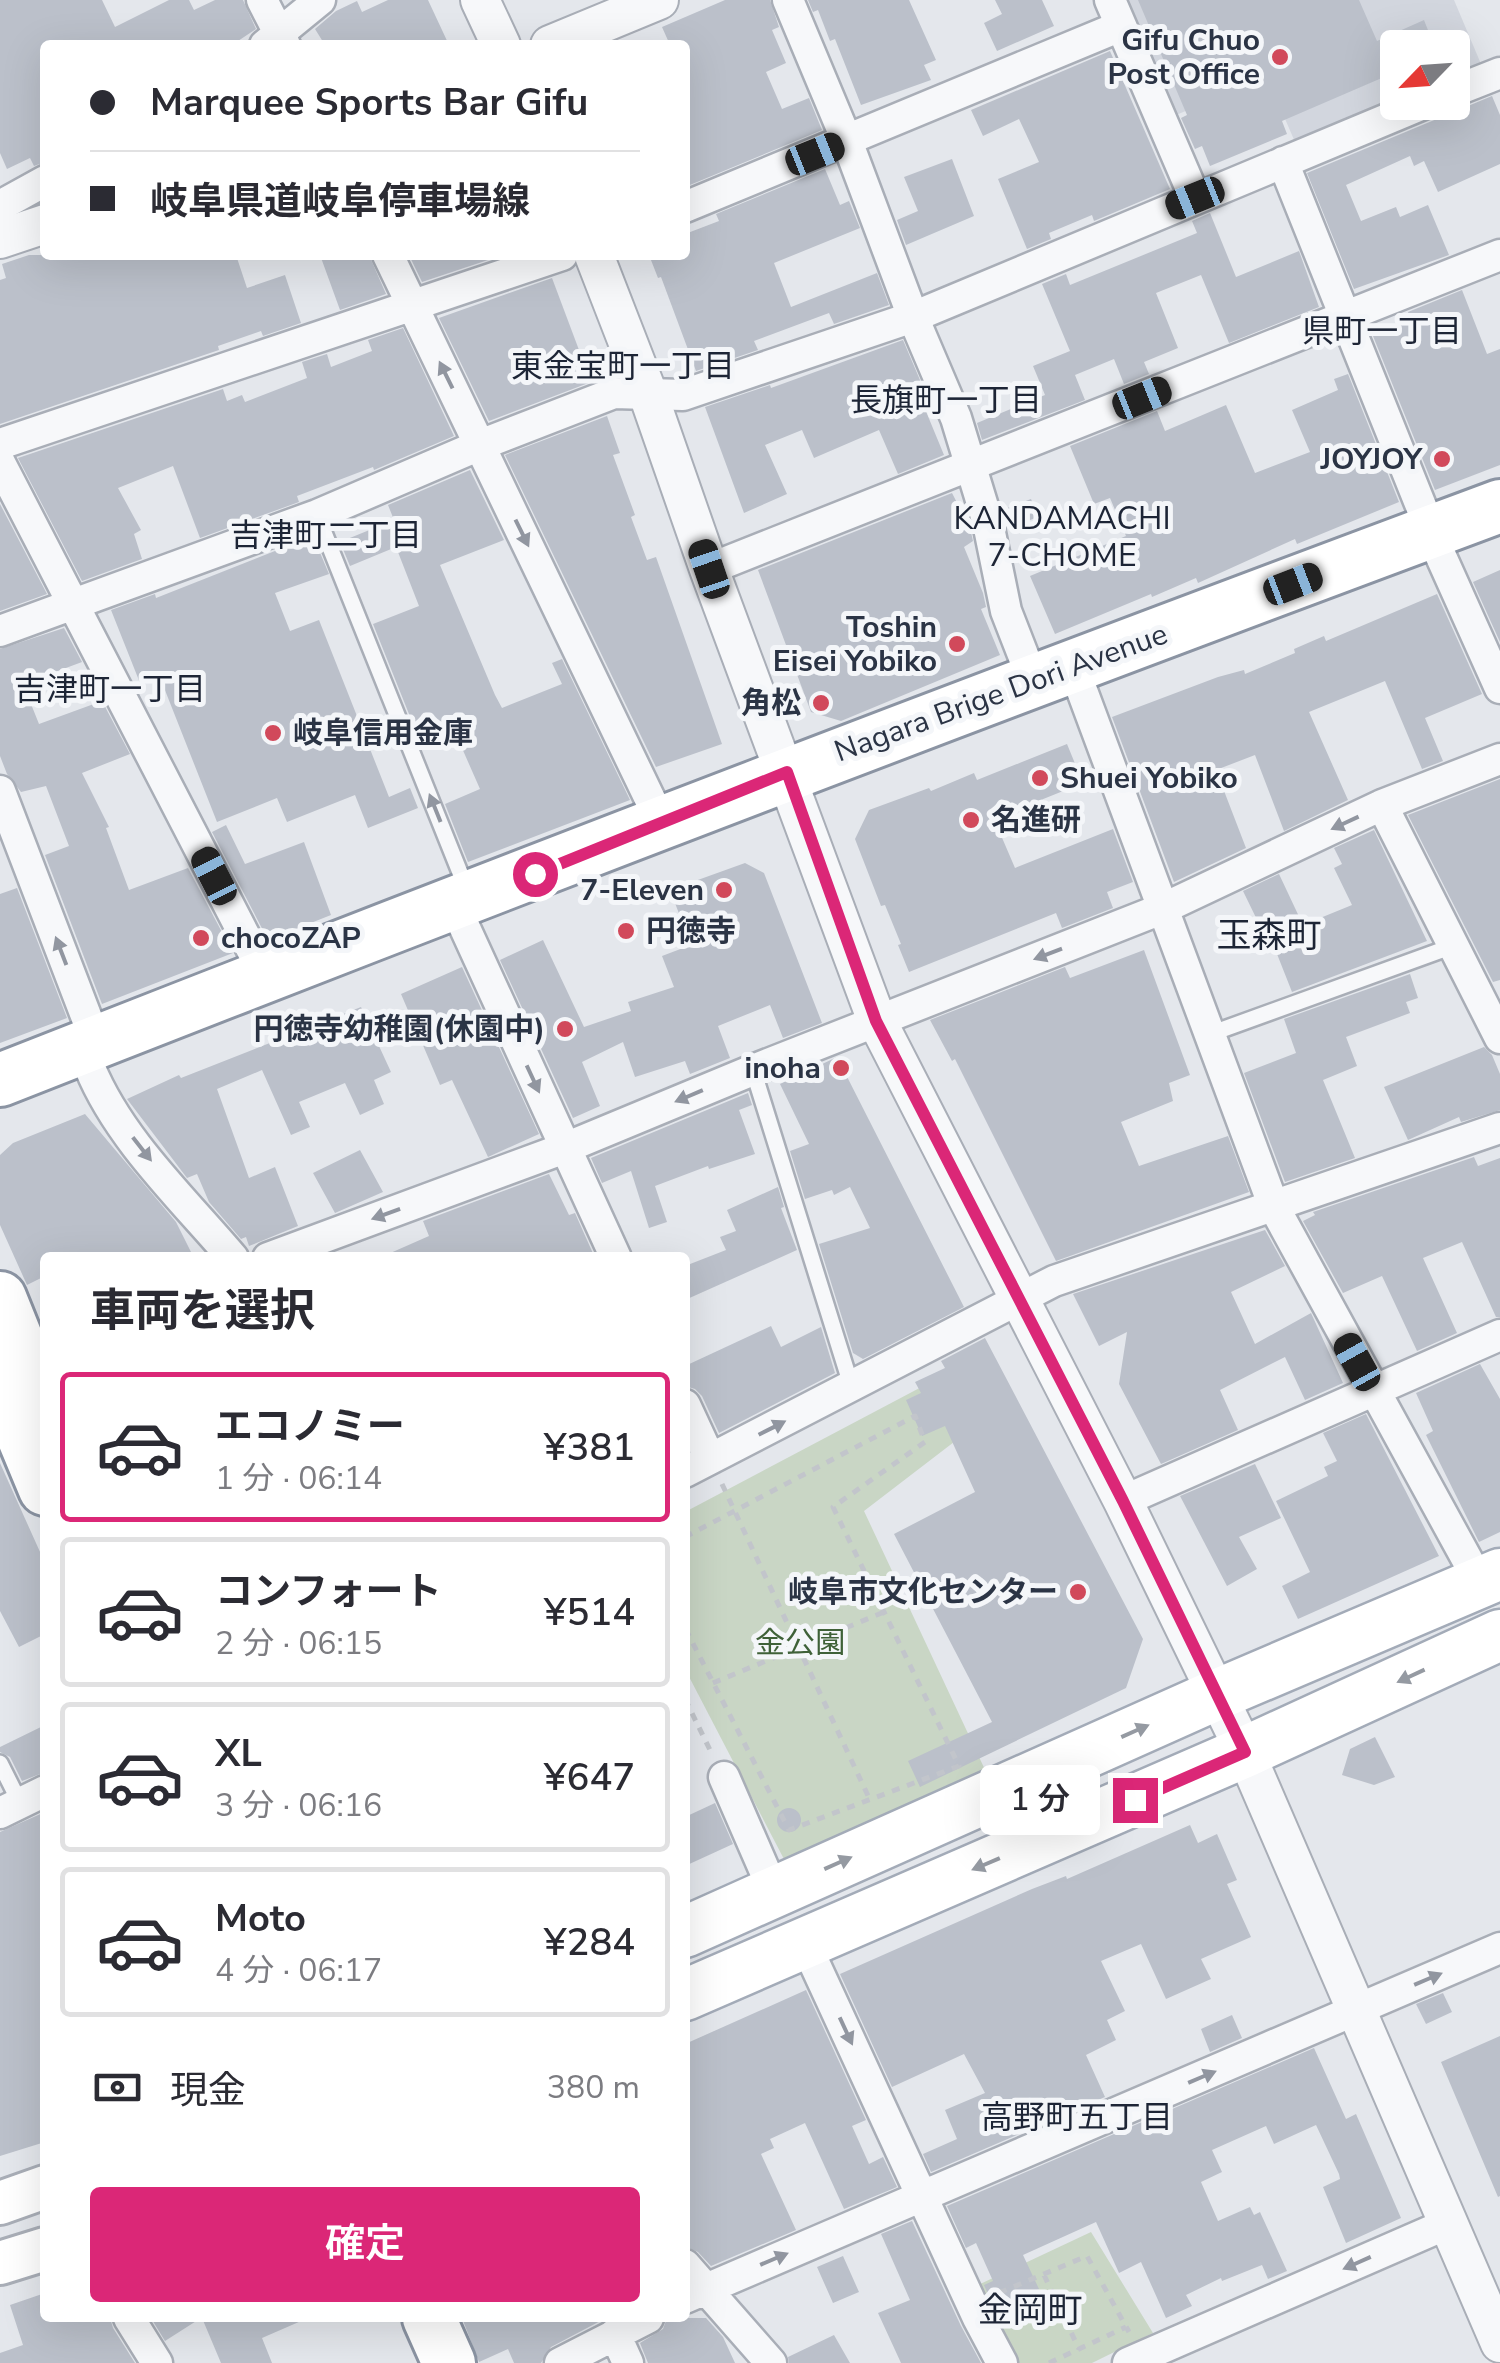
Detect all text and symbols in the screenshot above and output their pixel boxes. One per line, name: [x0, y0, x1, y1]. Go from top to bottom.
place label: Gifu Chuo Post Office: [1108, 20, 1260, 95]
north arrow: [1380, 30, 1470, 120]
map controls: [1380, 30, 1470, 120]
marker: Gifu Chuo Post Office: [1269, 46, 1291, 68]
text: Marquee Sports Bar Gifu: [150, 77, 588, 128]
car: [782, 129, 848, 179]
car: [1162, 173, 1228, 223]
text: 岐阜県道岐阜停車場線: [150, 176, 530, 227]
district label: 県町一丁目: [1302, 310, 1462, 353]
district label: 東金宝町一丁目: [511, 345, 735, 388]
one-way arrow: [437, 360, 454, 389]
car: [1109, 373, 1175, 423]
district label: 長旗町一丁目: [850, 379, 1042, 422]
place label: JOYJOY: [1319, 439, 1423, 480]
marker: JOYJOY: [1431, 448, 1453, 470]
district label: KANDAMACHI 7-CHOME: [953, 497, 1171, 577]
district label: 吉津町二丁目: [230, 514, 422, 557]
one-way arrow: [514, 519, 531, 548]
car: [685, 536, 733, 602]
car: [1260, 559, 1326, 609]
place label: Toshin Eisei Yobiko: [773, 607, 937, 682]
street label: Nagara Brige Dori Avenue: [829, 614, 1173, 772]
marker: Toshin Eisei Yobiko: [946, 633, 968, 655]
district label: 吉津町一丁目: [14, 668, 206, 711]
place label: 角松: [741, 683, 801, 724]
marker: 角松: [810, 692, 832, 714]
place label: 岐阜信用金庫: [293, 713, 473, 754]
marker: 岐阜信用金庫: [262, 722, 284, 744]
place label: Shuei Yobiko: [1060, 758, 1238, 799]
marker: Shuei Yobiko: [1029, 767, 1051, 789]
one-way arrow: [426, 793, 442, 823]
place label: 名進研: [991, 800, 1081, 841]
marker: 名進研: [960, 809, 982, 831]
one-way arrow: [1330, 814, 1359, 831]
car: [187, 842, 241, 910]
route start: [513, 852, 558, 897]
place label: 7-Eleven: [580, 870, 704, 911]
marker: 7-Eleven: [713, 879, 735, 901]
place label: 円徳寺: [646, 911, 736, 952]
district label: 玉森町: [1216, 912, 1322, 959]
place label: chocoZAP: [221, 918, 361, 959]
marker: 円徳寺: [615, 920, 637, 942]
marker: chocoZAP: [190, 927, 212, 949]
one-way arrow: [53, 936, 69, 966]
one-way arrow: [1033, 946, 1063, 962]
place label: 円徳寺幼稚園(休園中): [254, 1009, 545, 1050]
marker: 円徳寺幼稚園(休園中): [554, 1018, 576, 1040]
place label: inoha: [745, 1048, 821, 1089]
marker: inoha: [830, 1057, 852, 1079]
one-way arrow: [525, 1064, 542, 1093]
one-way arrow: [674, 1089, 704, 1105]
one-way arrow: [131, 1137, 152, 1162]
one-way arrow: [370, 1207, 400, 1222]
text: 車両を選択: [90, 1281, 315, 1342]
car: [1329, 1328, 1385, 1396]
text: エコノミー: [215, 1401, 405, 1452]
icon: car: [95, 1402, 185, 1492]
one-way arrow: [758, 1420, 787, 1437]
text: ¥381: [544, 1422, 635, 1473]
text: 1 分 · 06:14: [215, 1457, 382, 1500]
text: コンフォート: [215, 1566, 442, 1617]
icon: car: [95, 1567, 185, 1657]
place label: 岐阜市文化センター: [788, 1572, 1058, 1613]
marker: 岐阜市文化センター: [1067, 1581, 1089, 1603]
text: ¥514: [544, 1587, 635, 1638]
text: 2 分 · 06:15: [215, 1622, 382, 1665]
park label: 金公園: [755, 1623, 845, 1664]
one-way arrow: [1396, 1668, 1426, 1684]
one-way arrow: [1120, 1723, 1150, 1739]
text: XL: [215, 1728, 262, 1779]
icon: car: [95, 1732, 185, 1822]
text: ¥647: [544, 1752, 635, 1803]
callout: 1 分: [980, 1765, 1100, 1835]
text: 1 分: [1010, 1778, 1070, 1821]
route end: [1113, 1778, 1158, 1823]
text: 3 分 · 06:16: [215, 1784, 382, 1827]
one-way arrow: [823, 1855, 853, 1871]
one-way arrow: [971, 1856, 1001, 1872]
text: Moto: [215, 1893, 306, 1944]
icon: car: [95, 1897, 185, 1987]
text: ¥284: [544, 1917, 635, 1968]
text: 4 分 · 06:17: [215, 1949, 382, 1992]
one-way arrow: [1414, 1971, 1443, 1987]
one-way arrow: [838, 2017, 855, 2046]
icon: cash: [90, 2060, 145, 2115]
text: 現金: [170, 2065, 246, 2116]
text: 380 m: [547, 2066, 640, 2109]
one-way arrow: [1187, 2069, 1217, 2085]
district label: 高野町五丁目: [981, 2096, 1173, 2139]
button: 確定: [90, 2187, 640, 2302]
one-way arrow: [759, 2251, 789, 2267]
one-way arrow: [1342, 2255, 1372, 2271]
district label: 金岡町: [977, 2287, 1083, 2334]

